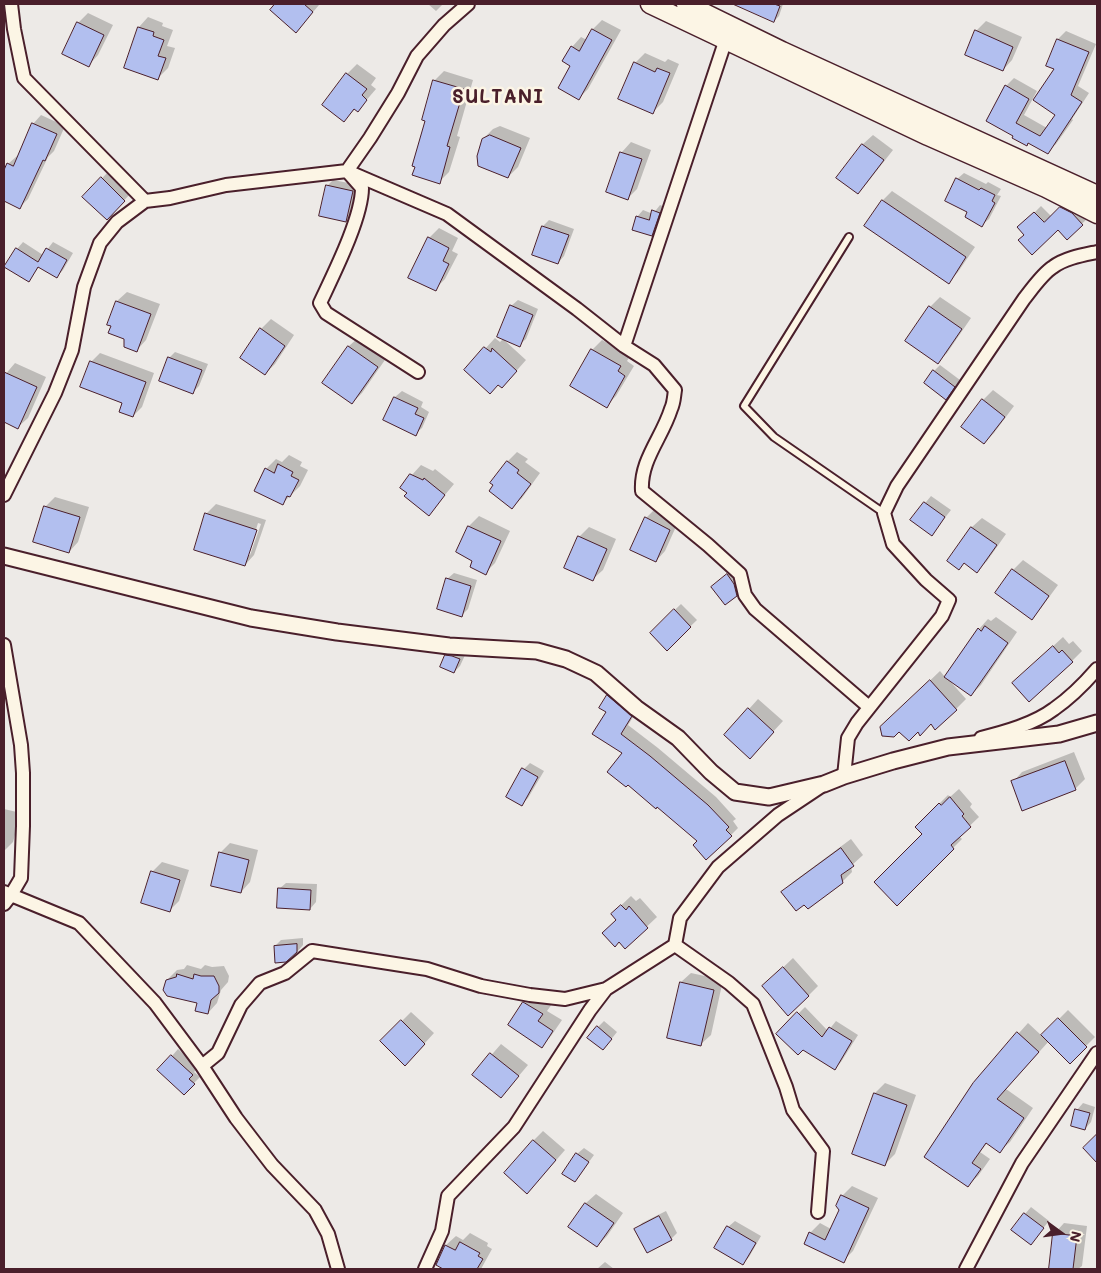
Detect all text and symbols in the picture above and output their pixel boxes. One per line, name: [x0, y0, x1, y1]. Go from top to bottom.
district label: SULTANI: [451, 86, 545, 108]
north arrow: [1036, 1208, 1086, 1258]
text: N: [1066, 1229, 1087, 1244]

